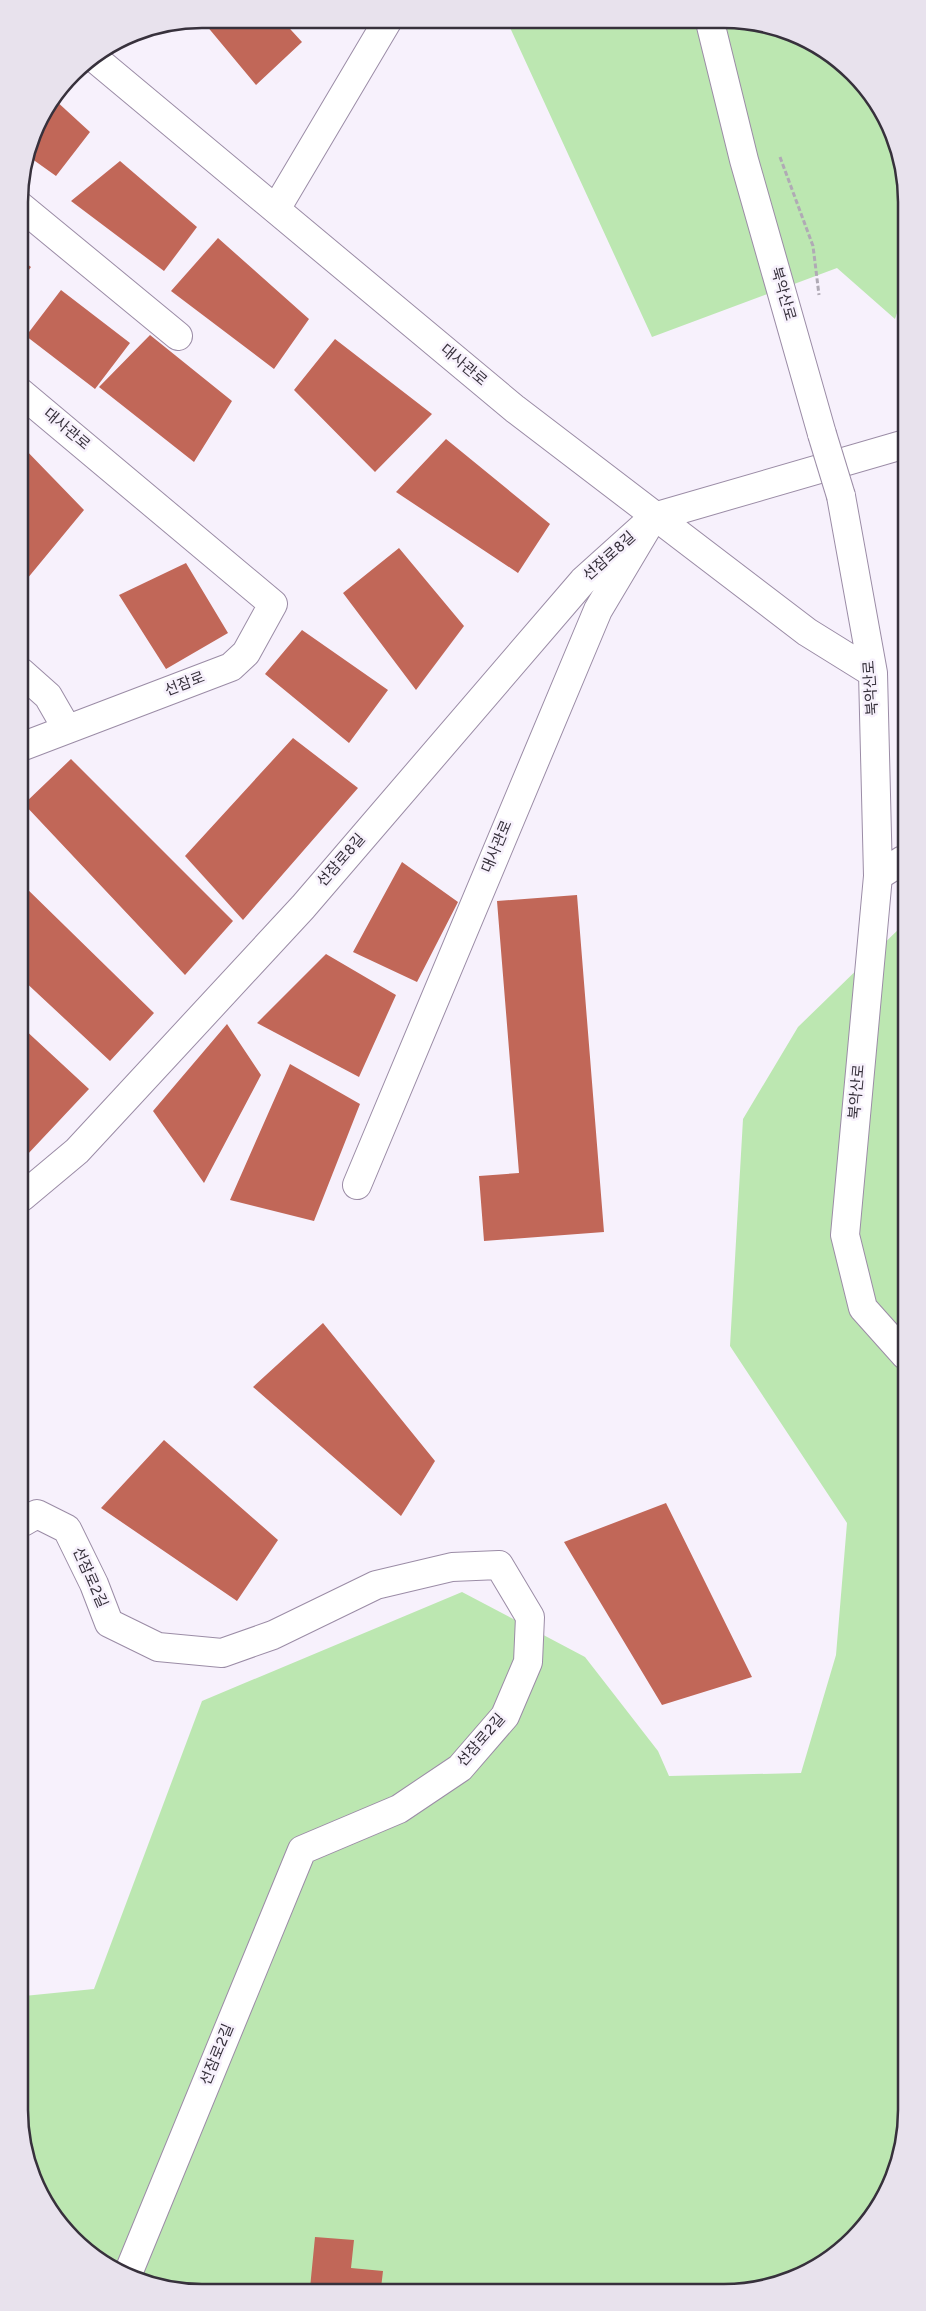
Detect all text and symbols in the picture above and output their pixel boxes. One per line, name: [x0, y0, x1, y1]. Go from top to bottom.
street label: 북악산로: [765, 265, 799, 323]
street label: 대사관로: [436, 341, 490, 391]
street label: 대사관로: [39, 405, 93, 455]
street label: 선잠로8길: [580, 528, 640, 586]
street label: 북악산로: [861, 660, 883, 716]
street label: 선잠로: [162, 669, 208, 701]
street label: 대사관로: [478, 818, 518, 876]
street label: 선잠로8길: [314, 830, 370, 892]
street label: 북악산로: [846, 1064, 870, 1120]
street label: 선잠로2길: [67, 1545, 111, 1611]
street label: 선잠로2길: [454, 1710, 510, 1772]
street label: 선잠로2길: [197, 2022, 239, 2088]

